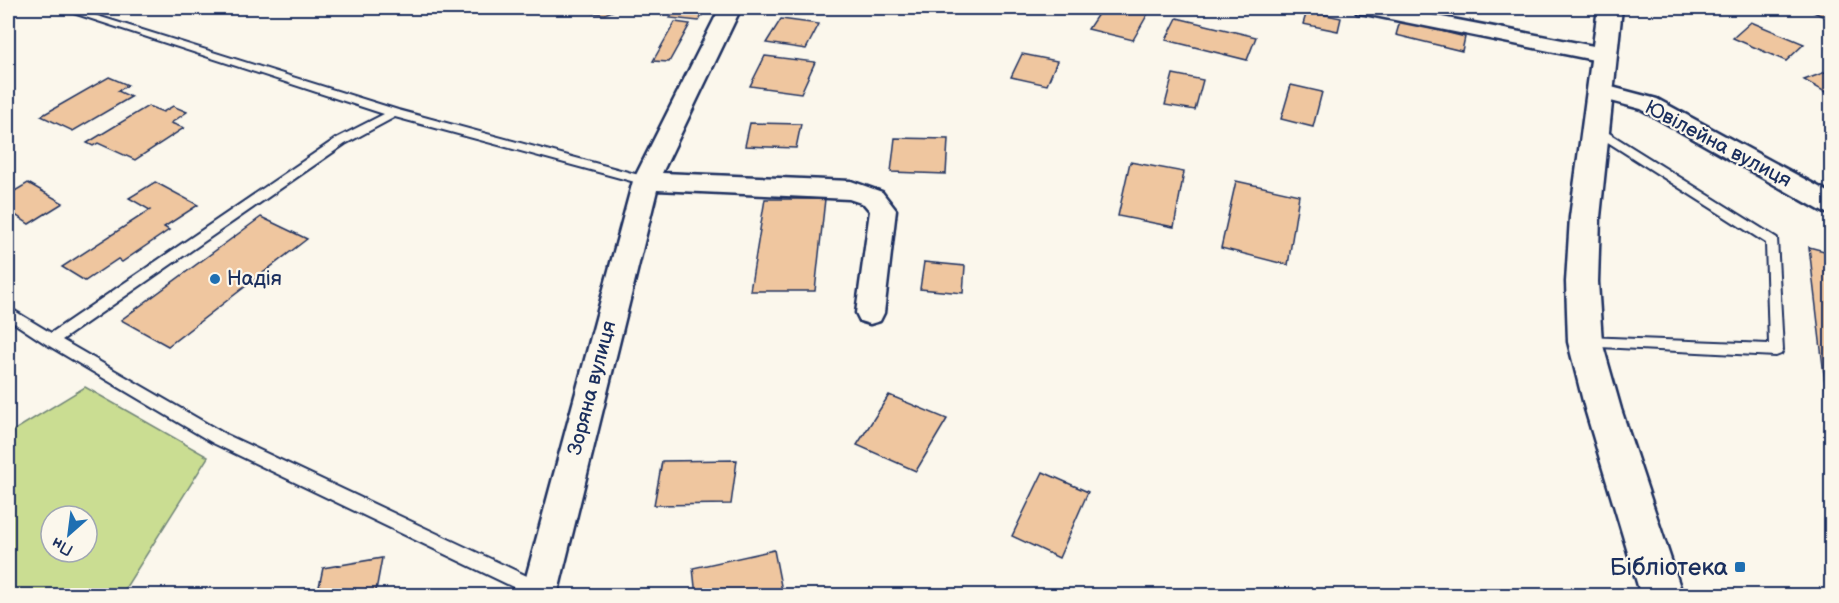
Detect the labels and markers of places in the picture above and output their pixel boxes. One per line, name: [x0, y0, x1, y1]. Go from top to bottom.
place label: Надія: [227, 267, 282, 291]
marker: Надія: [208, 272, 222, 286]
place label: Бібліотека: [1610, 553, 1728, 582]
marker: Бібліотека: [1733, 560, 1747, 574]

